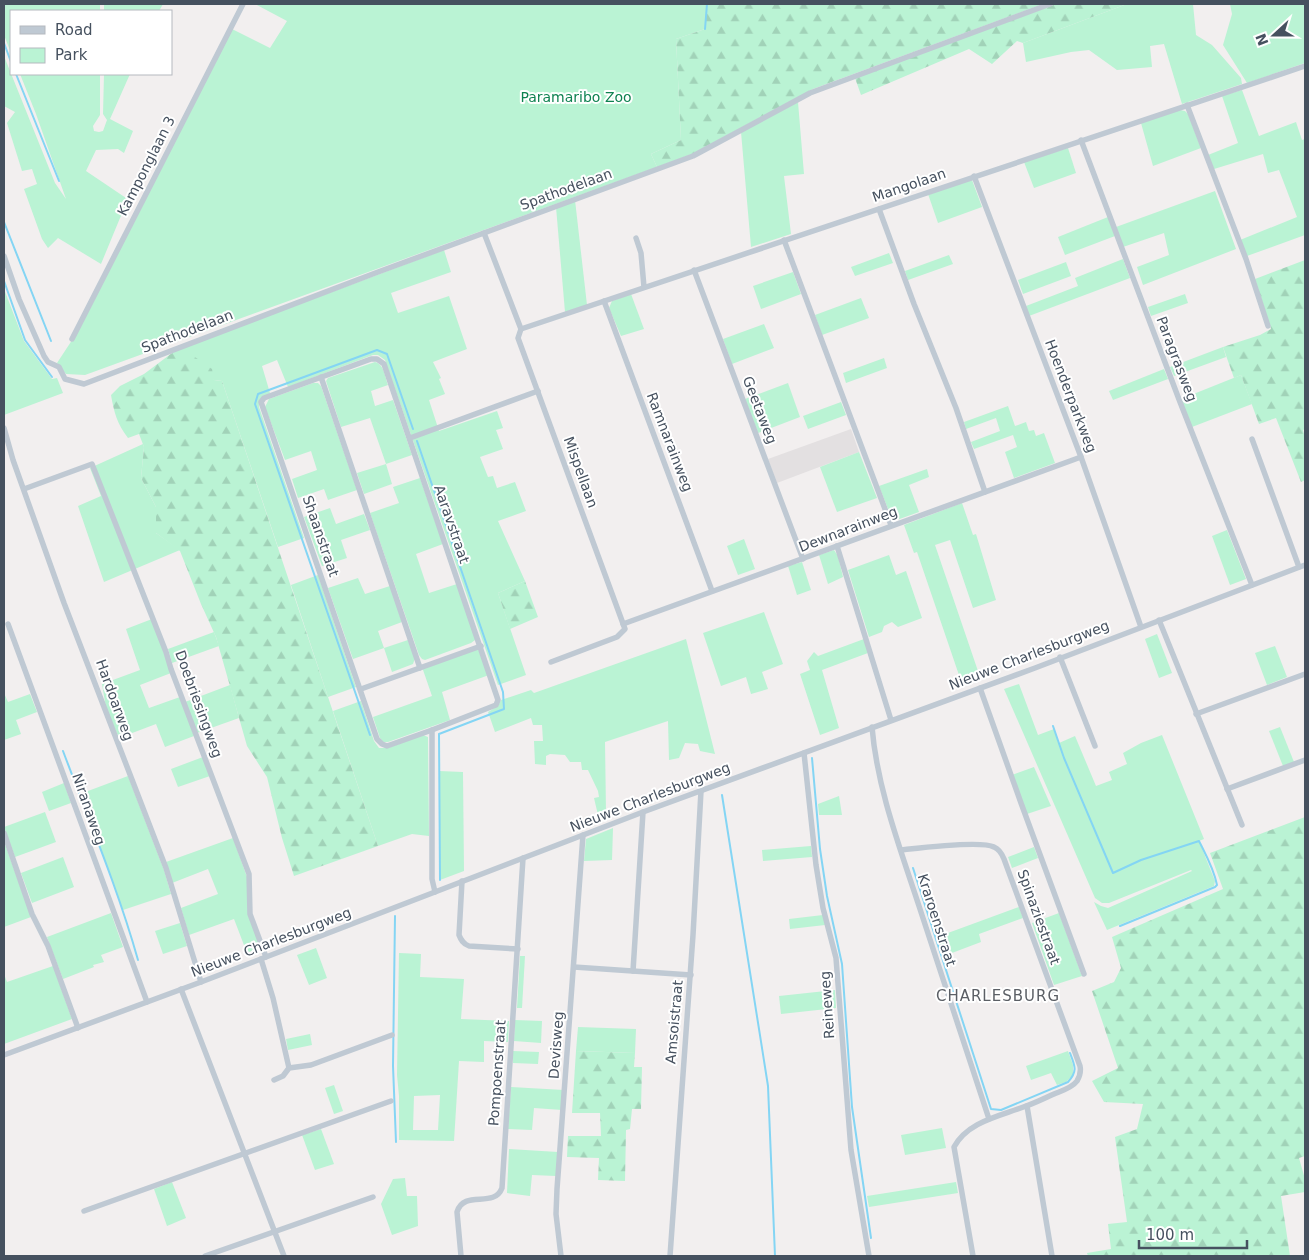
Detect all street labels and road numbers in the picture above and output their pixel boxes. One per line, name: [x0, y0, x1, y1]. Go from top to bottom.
street label: Kamponglaan 3: [114, 114, 178, 218]
street label: Spathodelaan: [518, 165, 614, 213]
street label: Mangolaan: [870, 165, 948, 205]
street label: Spathodelaan: [139, 306, 235, 356]
street label: Paragrasweg: [1153, 314, 1201, 404]
street label: Hoenderparkweg: [1042, 337, 1100, 455]
street label: Geetaweg: [740, 374, 780, 446]
street label: Ramnarainweg: [644, 390, 696, 494]
street label: Mispellaan: [561, 434, 601, 510]
street label: Aaravstraat: [431, 483, 473, 566]
street label: Shaanstraat: [300, 493, 343, 579]
street label: Dewnarainweg: [796, 503, 900, 555]
street label: Nieuwe Charlesburgweg: [947, 617, 1111, 693]
street label: Doebriesingweg: [172, 648, 226, 760]
street label: Hardoarweg: [93, 657, 137, 743]
street label: Nieuwe Charlesburgweg: [568, 759, 732, 835]
street label: Niranaweg: [69, 771, 109, 847]
street label: Spinaziestraat: [1014, 867, 1064, 967]
street label: Kraroenstraat: [915, 872, 960, 969]
street label: Nieuwe Charlesburgweg: [189, 904, 353, 980]
street label: Reineweg: [817, 971, 837, 1039]
street label: Amsoistraat: [662, 979, 686, 1065]
street label: Devisweg: [546, 1011, 566, 1079]
street label: Pompoenstraat: [485, 1019, 509, 1127]

